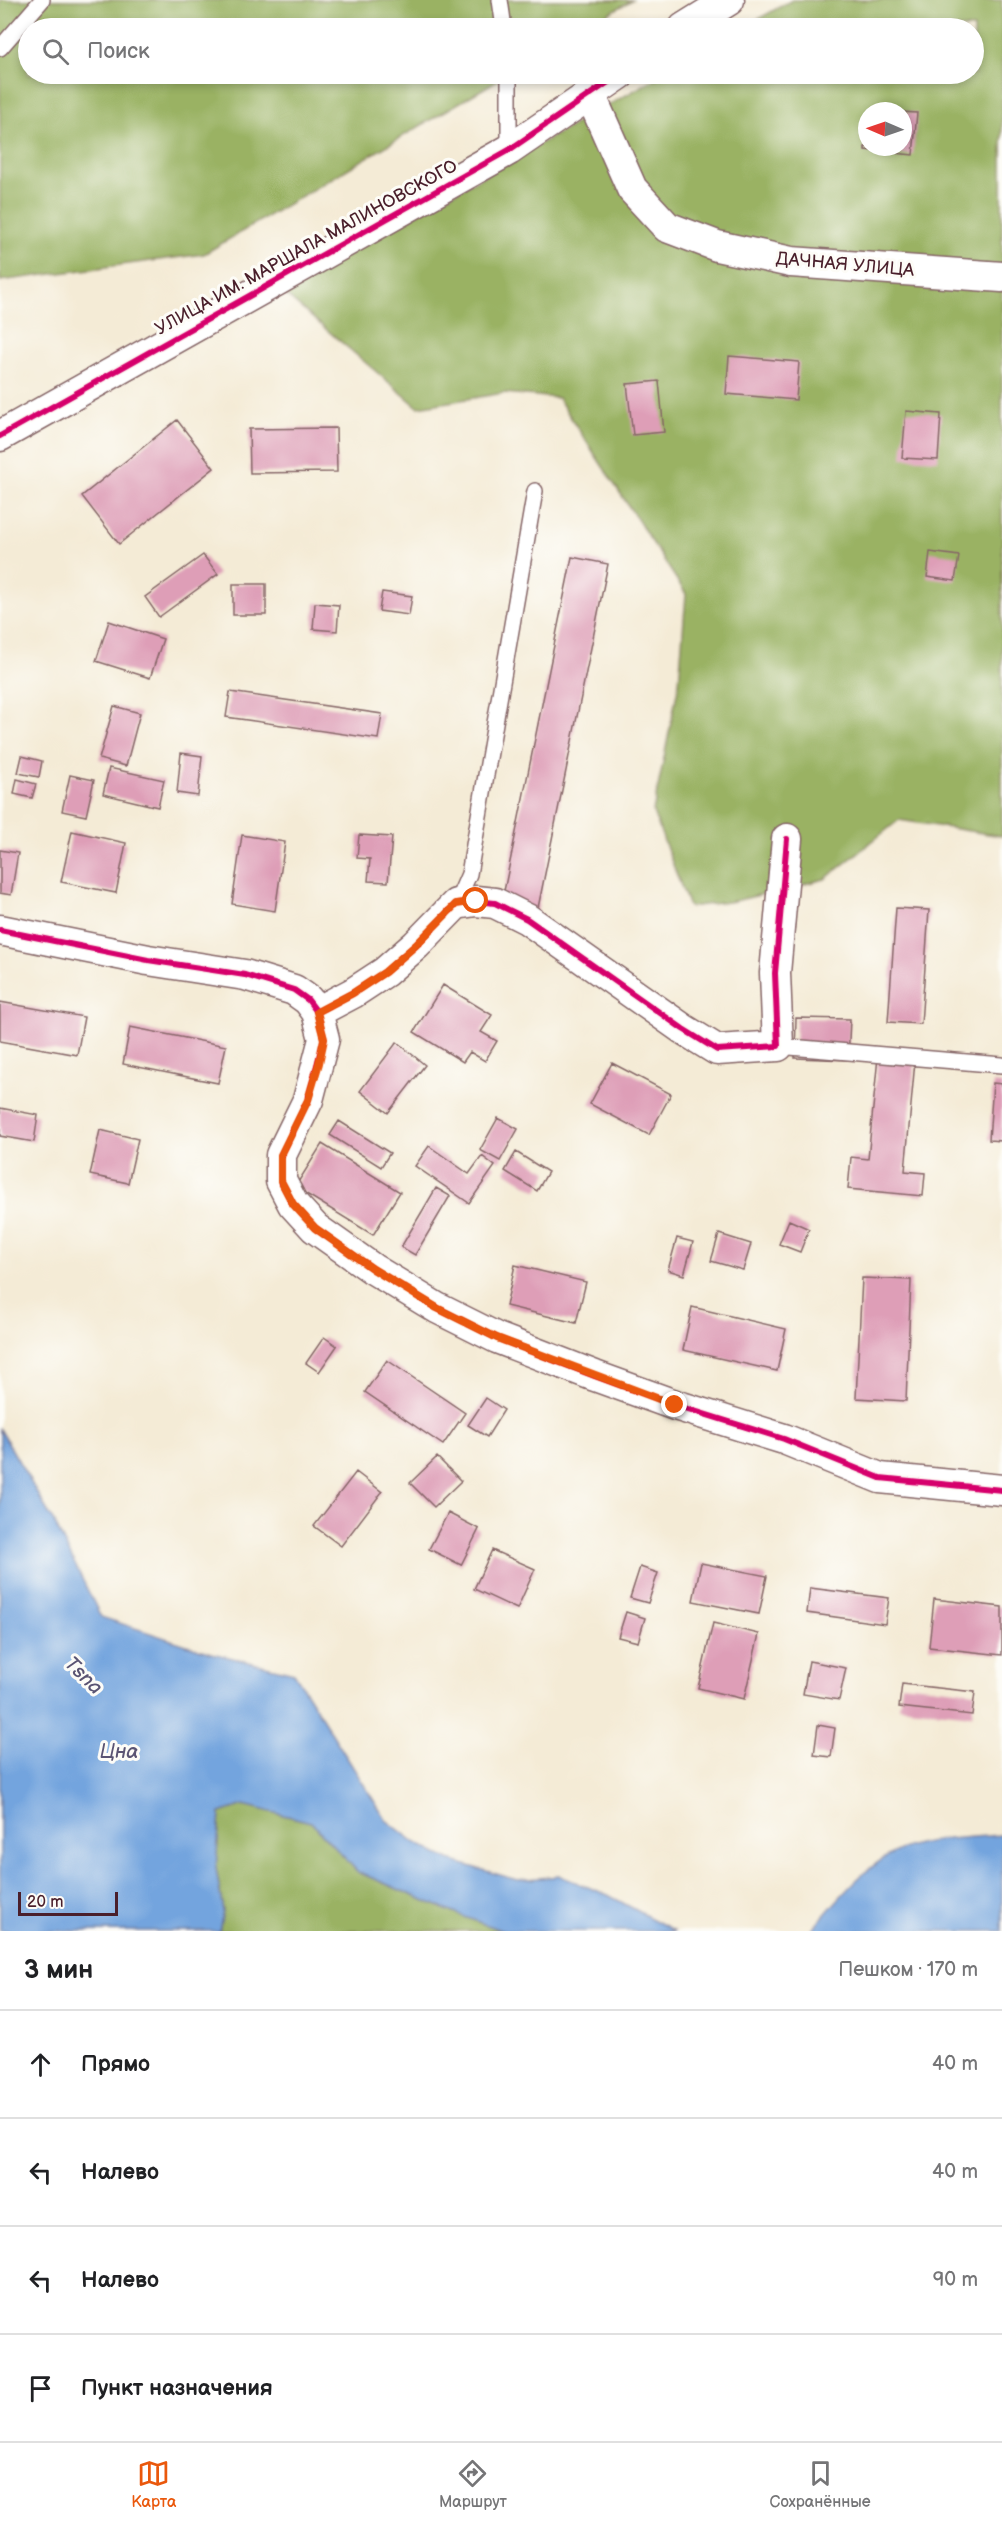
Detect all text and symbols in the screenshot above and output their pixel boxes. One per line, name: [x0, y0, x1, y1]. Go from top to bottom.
search box: [18, 18, 984, 84]
icon: search: [39, 35, 72, 68]
text: Поиск: [87, 38, 150, 65]
north arrow: [858, 102, 912, 156]
street label: УЛИЦА ИМ. МАРШАЛА МАЛИНОВСКОГО: [151, 155, 461, 340]
street label: ДАЧНАЯ УЛИЦА: [775, 248, 915, 281]
route start: [462, 887, 488, 913]
route end: [661, 1391, 687, 1417]
water label: Tsna: [59, 1652, 107, 1700]
water label: Цна: [100, 1740, 138, 1764]
scale bar: [18, 1889, 118, 1916]
text: 20 m: [27, 1893, 63, 1912]
text: 3 мин: [24, 1955, 93, 1986]
text: Пешком · 170 m: [838, 1958, 978, 1982]
icon: ahead: [24, 2048, 57, 2081]
text: Прямо: [81, 2051, 150, 2078]
text: 40 m: [932, 2052, 978, 2076]
icon: left: [24, 2156, 57, 2189]
text: Налево: [81, 2159, 159, 2186]
text: 40 m: [932, 2160, 978, 2184]
icon: left: [24, 2264, 57, 2297]
text: Налево: [81, 2267, 159, 2294]
text: 90 m: [933, 2268, 978, 2292]
icon: arrive: [24, 2372, 57, 2405]
text: Пункт назначения: [81, 2375, 273, 2402]
tab: Карта: [131, 2457, 176, 2512]
tab: Маршрут: [439, 2457, 507, 2512]
tab: Сохранённые: [770, 2457, 871, 2512]

